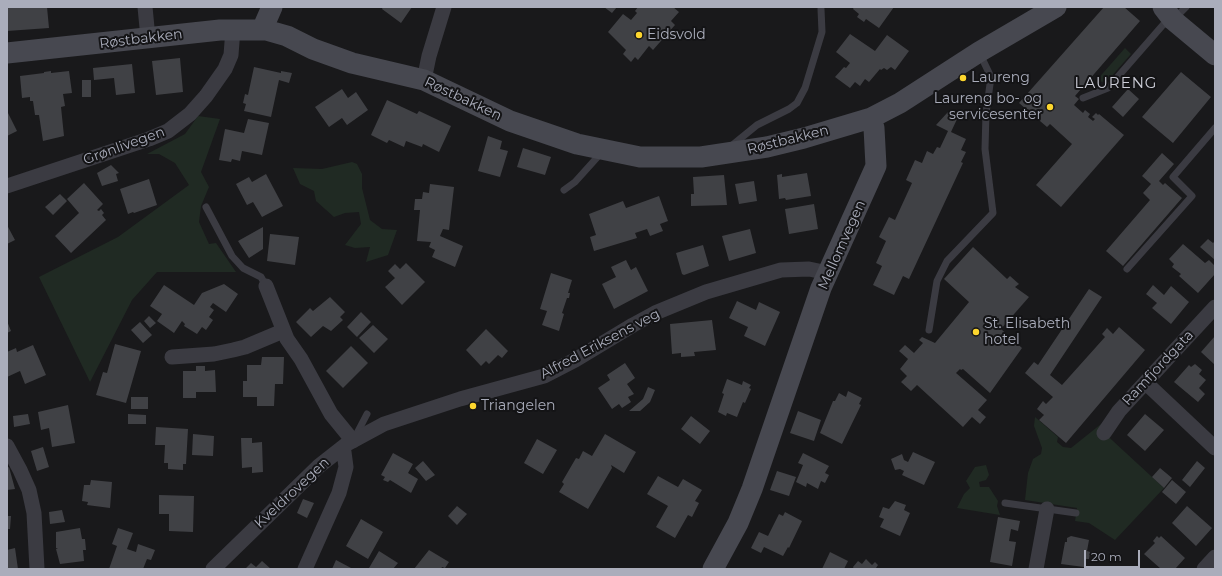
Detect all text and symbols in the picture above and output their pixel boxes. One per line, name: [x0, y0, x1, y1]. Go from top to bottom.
street label: Røstbakken: [99, 26, 183, 52]
place label: Eidsvold: [647, 27, 706, 43]
marker: Eidsvold: [634, 30, 644, 40]
place label: Laureng: [971, 70, 1030, 86]
marker: Laureng: [958, 73, 968, 83]
street label: Røstbakken: [422, 74, 504, 124]
district label: LAURENG: [1075, 75, 1157, 93]
place label: Laureng bo- og servicesenter: [934, 91, 1042, 124]
marker: Laureng bo- og servicesenter: [1045, 102, 1055, 112]
street label: Røstbakken: [745, 122, 831, 158]
street label: Grønlivegen: [81, 124, 167, 168]
street label: Mellomvegen: [815, 198, 869, 292]
street label: Alfred Eriksens veg: [537, 305, 663, 383]
place label: St. Elisabeth hotel: [984, 316, 1070, 348]
marker: St. Elisabeth hotel: [971, 327, 981, 337]
street label: Ramfjordgata: [1119, 327, 1197, 409]
place label: Triangelen: [481, 398, 556, 414]
marker: Triangelen: [468, 401, 478, 411]
street label: Kveldrovegen: [251, 454, 333, 532]
scale bar: [1086, 542, 1142, 568]
text: 20 m: [1091, 549, 1122, 564]

